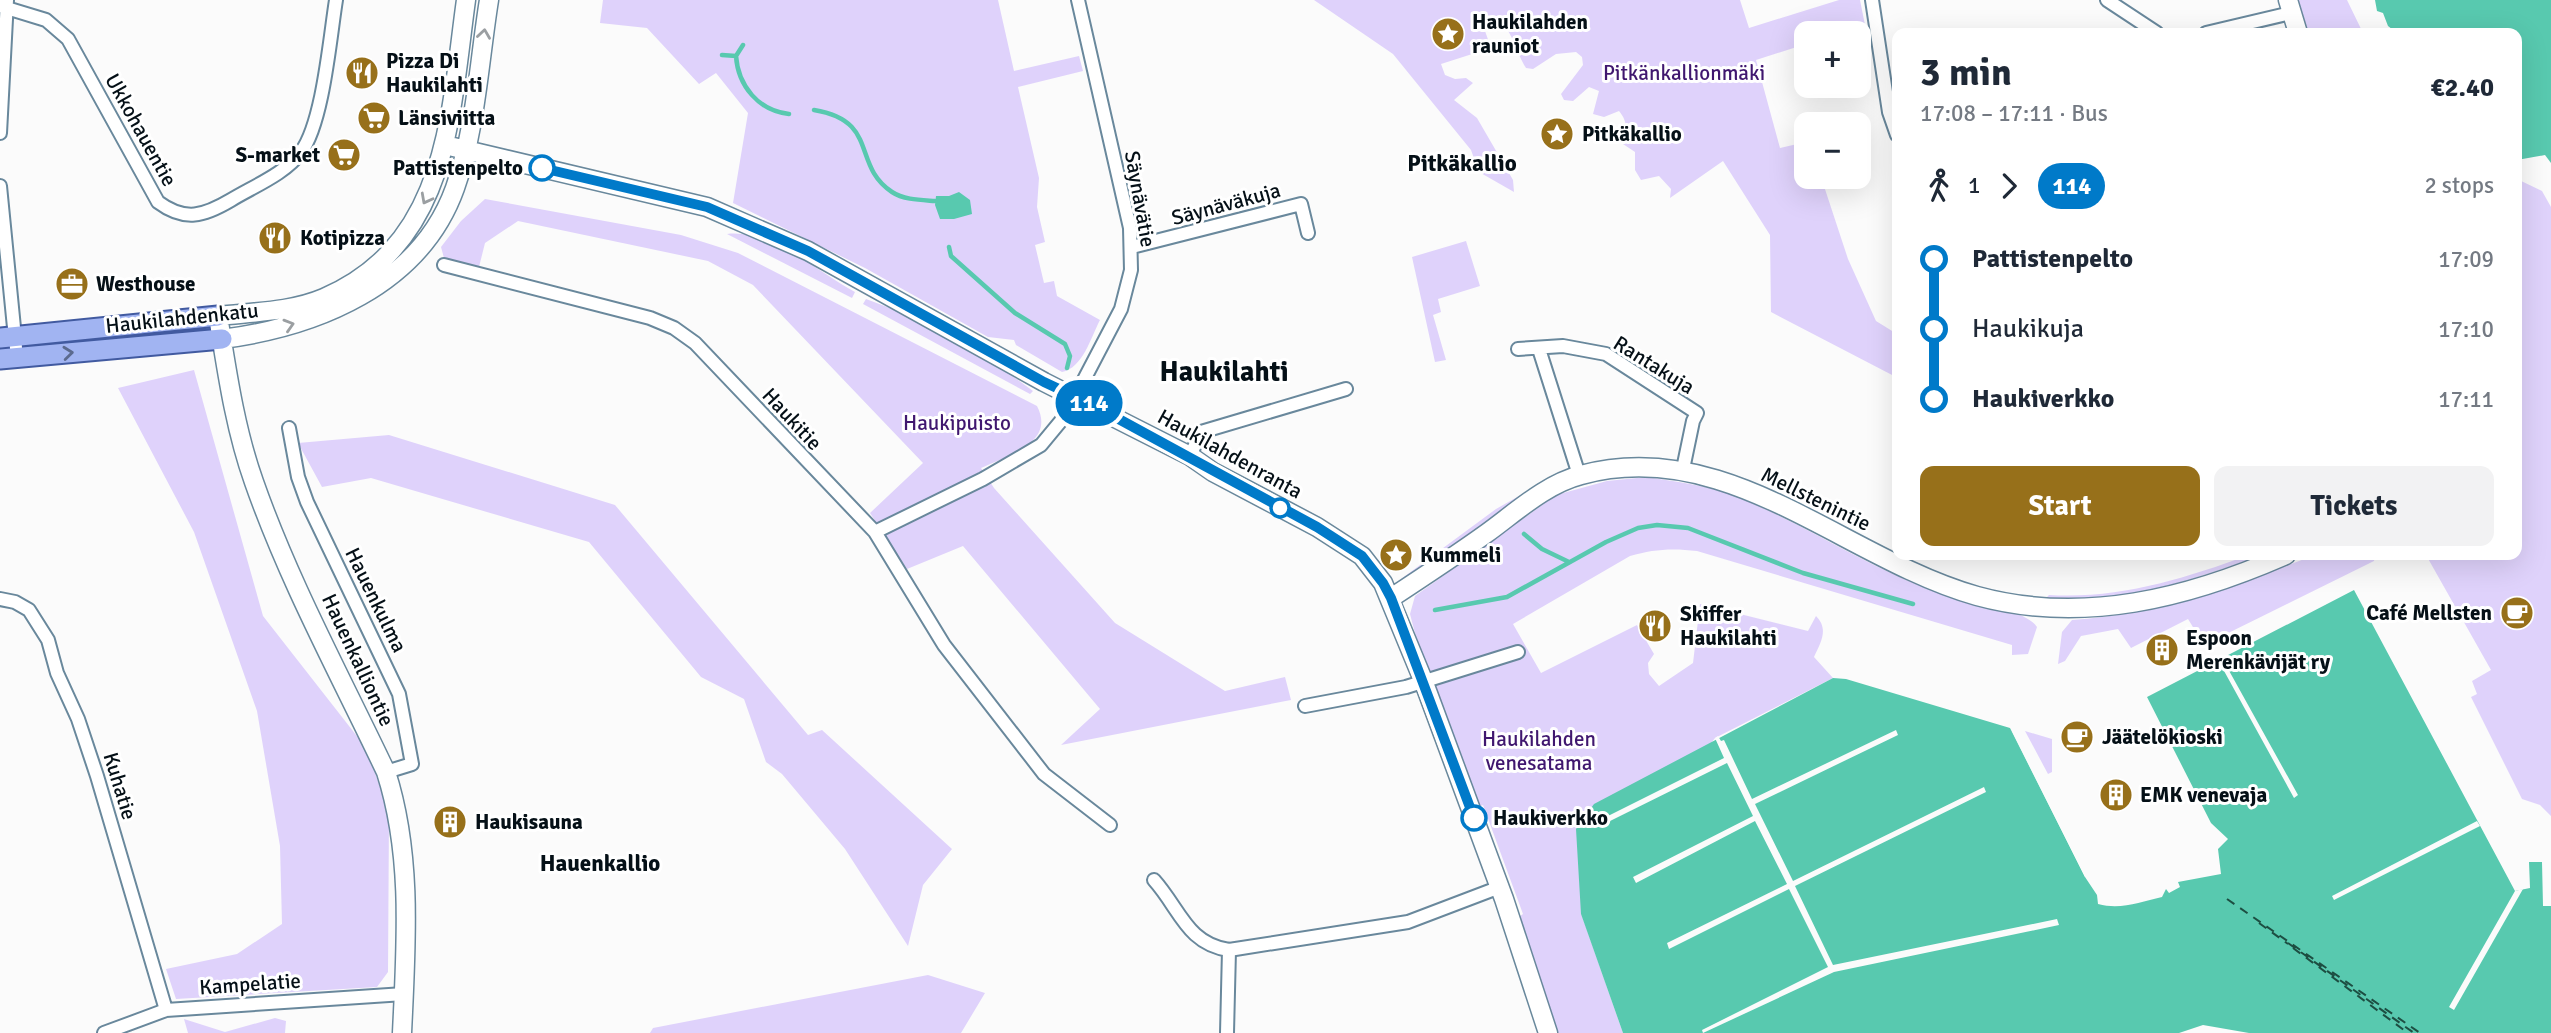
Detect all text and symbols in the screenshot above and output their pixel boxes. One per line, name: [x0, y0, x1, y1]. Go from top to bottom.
place label: Haukilahden rauniot: [1472, 9, 1588, 59]
place icon: Haukilahden rauniot: [1429, 15, 1467, 53]
map controls: [1794, 21, 1871, 189]
button: +: [1794, 21, 1871, 98]
one-way arrow: [476, 28, 491, 40]
place label: Pizza Di Haukilahti: [386, 48, 483, 98]
text: 3 min: [1920, 49, 2012, 96]
restaurant icon: Pizza Di Haukilahti: [343, 54, 381, 92]
park label: Pitkänkallionmäki: [1603, 60, 1765, 86]
street label: Ukkohauentie: [99, 69, 183, 191]
text: €2.40: [2430, 72, 2494, 104]
supermarket icon: Länsiviitta: [355, 99, 393, 137]
text: 17:08 – 17:11 · Bus: [1920, 99, 2108, 128]
place label: Länsiviitta: [398, 105, 496, 131]
button: −: [1794, 112, 1871, 189]
place icon: Pitkäkallio: [1538, 115, 1576, 153]
place label: Pitkäkallio: [1582, 121, 1682, 147]
supermarket icon: S-market: [325, 136, 363, 174]
place label: S-market: [235, 142, 320, 168]
street label: Säynävätie: [1119, 149, 1161, 249]
district label: Pitkäkallio: [1407, 149, 1517, 178]
place label: Pattistenpelto: [393, 155, 523, 181]
marker: Pattistenpelto: [529, 155, 555, 181]
icon: walk: [1920, 167, 1958, 205]
icon: forward: [1990, 167, 2028, 205]
text: 1: [1968, 171, 1980, 200]
text: 114: [2052, 171, 2091, 201]
text: 2 stops: [2424, 171, 2494, 200]
street label: Säynäväkuja: [1169, 177, 1283, 231]
one-way arrow: [420, 192, 434, 205]
restaurant icon: Kotipizza: [256, 219, 294, 257]
place label: Kotipizza: [300, 225, 385, 251]
text: Pattistenpelto: [1972, 243, 2133, 275]
text: 17:09: [2438, 245, 2494, 274]
office icon: Westhouse: [53, 265, 91, 303]
place label: Westhouse: [96, 271, 195, 297]
street label: Haukilahdenkatu: [104, 297, 260, 339]
text: Haukikuja: [1972, 313, 2084, 345]
text: 17:10: [2438, 315, 2494, 344]
one-way arrow: [282, 319, 294, 333]
street label: Rantakuja: [1609, 330, 1699, 400]
one-way arrow: [63, 346, 74, 361]
district label: Haukilahti: [1159, 355, 1289, 389]
line badge: 114: [1049, 380, 1129, 426]
street label: Haukitie: [757, 382, 827, 456]
text: Haukiverkko: [1972, 383, 2114, 415]
text: 17:11: [2438, 385, 2494, 414]
text: 114: [1070, 388, 1108, 418]
street label: Haukilahdenranta: [1153, 403, 1307, 505]
park label: Haukipuisto: [903, 410, 1011, 436]
street label: Mellstenintie: [1757, 461, 1875, 537]
button: Start: [1920, 466, 2200, 546]
button: Tickets: [2214, 466, 2494, 546]
unlabelled marker: [1270, 498, 1290, 518]
place icon: Kummeli: [1377, 536, 1415, 574]
place label: Kummeli: [1420, 542, 1501, 568]
street label: Hauenkulma: [339, 543, 413, 657]
street label: Hauenkalliontie: [316, 590, 400, 730]
cafe icon: Café Mellsten: [2498, 594, 2536, 632]
place label: Café Mellsten: [2366, 600, 2492, 626]
place label: Skiffer Haukilahti: [1680, 601, 1777, 651]
restaurant icon: Skiffer Haukilahti: [1636, 607, 1674, 645]
place label: Espoon Merenkävijät ry: [2186, 625, 2331, 675]
building icon: Espoon Merenkävijät ry: [2143, 631, 2181, 669]
cafe icon: Jäätelökioski: [2058, 718, 2096, 756]
place label: Jäätelökioski: [2102, 724, 2223, 750]
park label: Haukilahden venesatama: [1482, 726, 1596, 776]
street label: Kuhatie: [97, 749, 143, 823]
building icon: EMK venevaja: [2097, 776, 2135, 814]
place label: EMK venevaja: [2140, 782, 2267, 808]
building icon: Haukisauna: [431, 803, 469, 841]
marker: Haukiverkko: [1461, 805, 1487, 831]
place label: Haukiverkko: [1493, 805, 1608, 831]
place label: Haukisauna: [475, 809, 583, 835]
district label: Hauenkallio: [540, 849, 660, 878]
street label: Kampelatie: [198, 967, 302, 1001]

